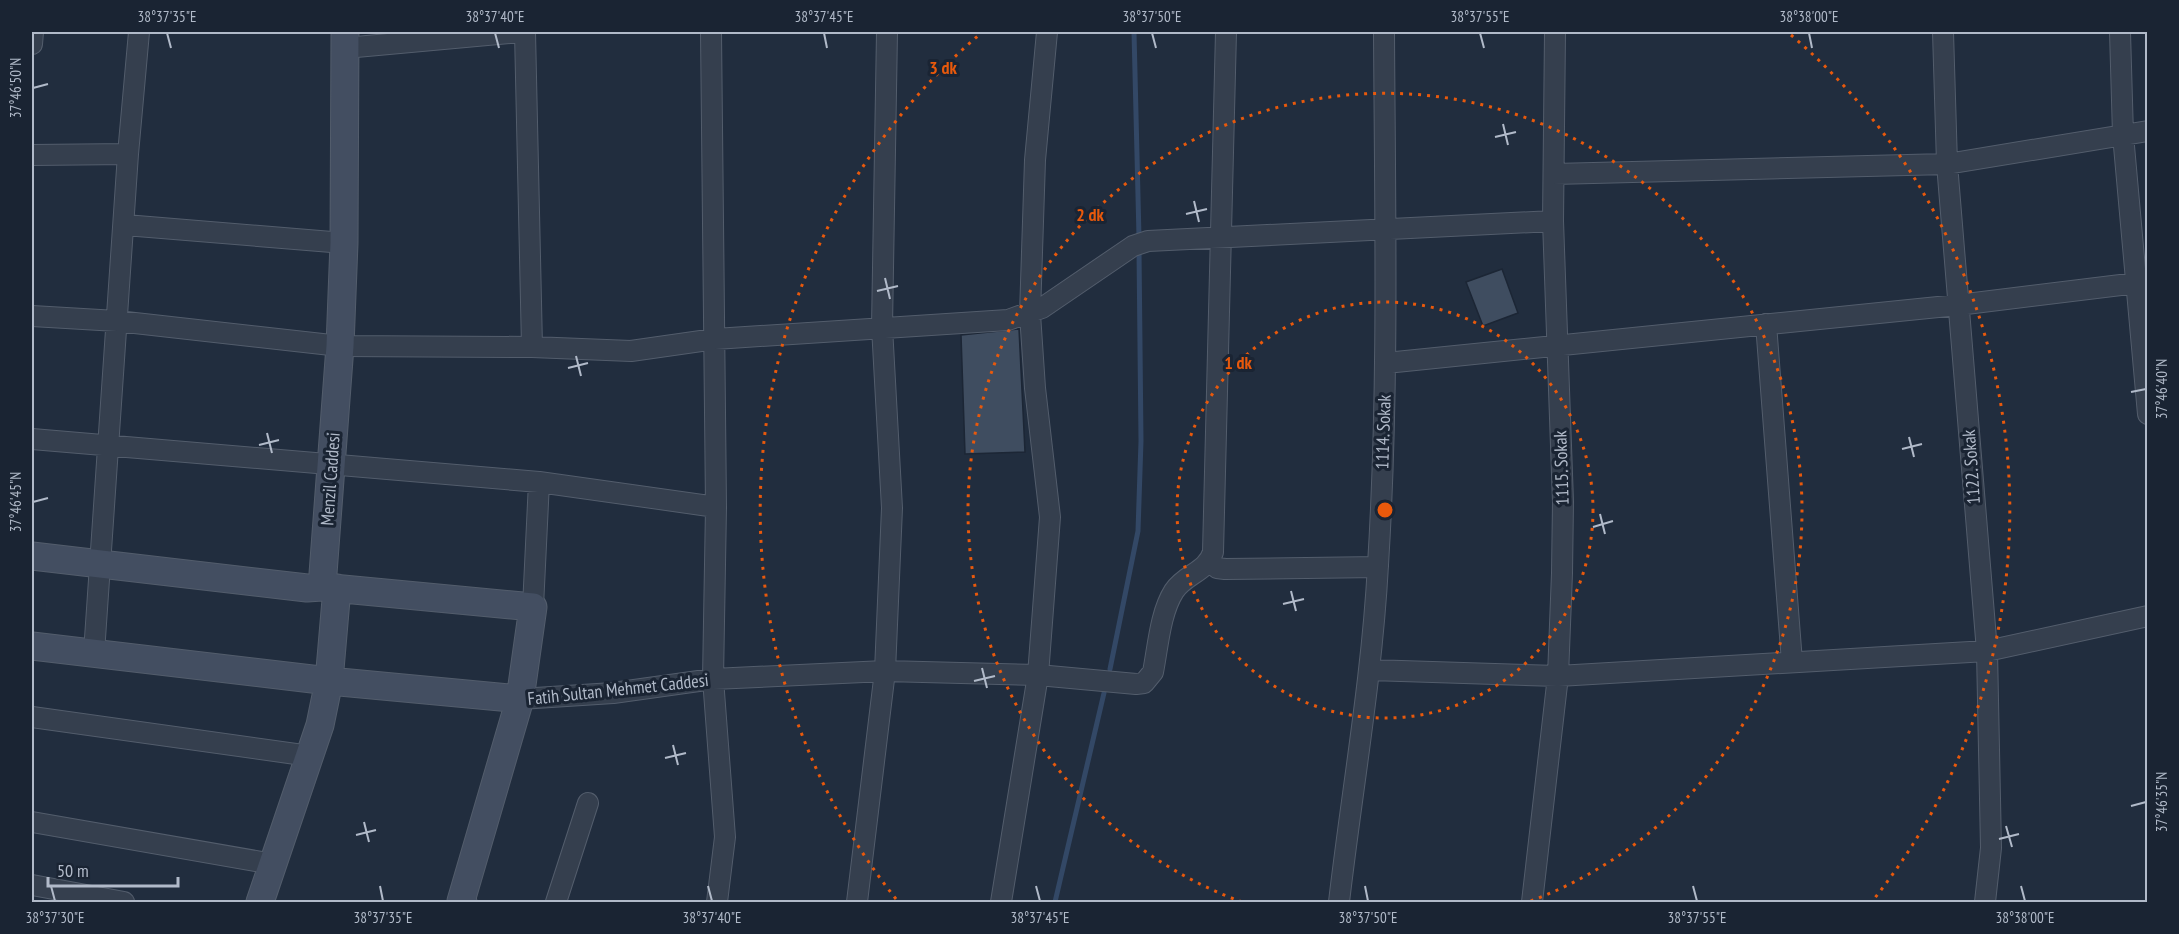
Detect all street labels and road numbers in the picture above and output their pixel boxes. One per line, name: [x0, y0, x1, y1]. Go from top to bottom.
street label: 1114. Sokak: [1370, 394, 1396, 470]
street label: 1122. Sokak: [1957, 429, 1985, 505]
street label: 1115. Sokak: [1548, 430, 1574, 506]
street label: Menzil Caddesi: [315, 432, 345, 526]
street label: Fatih Sultan Mehmet Caddesi: [526, 668, 710, 710]

